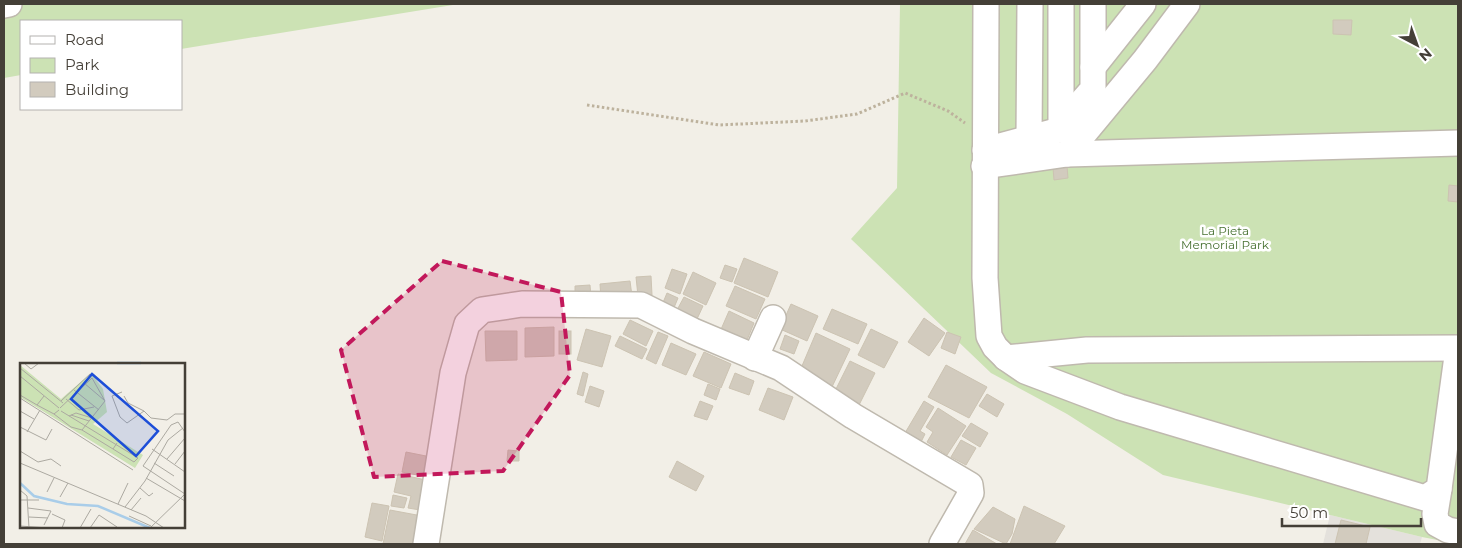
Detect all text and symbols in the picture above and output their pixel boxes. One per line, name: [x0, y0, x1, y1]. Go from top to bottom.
legend: [20, 20, 182, 110]
north arrow: [1392, 20, 1442, 70]
text: Road: [65, 30, 104, 49]
text: N: [1415, 44, 1436, 65]
text: Park: [65, 55, 99, 74]
text: Building: [65, 80, 129, 99]
park label: La Pieta Memorial Park: [1181, 223, 1270, 252]
inset map: [20, 363, 185, 528]
scale bar: [1282, 496, 1421, 528]
text: 50 m: [1290, 503, 1328, 522]

